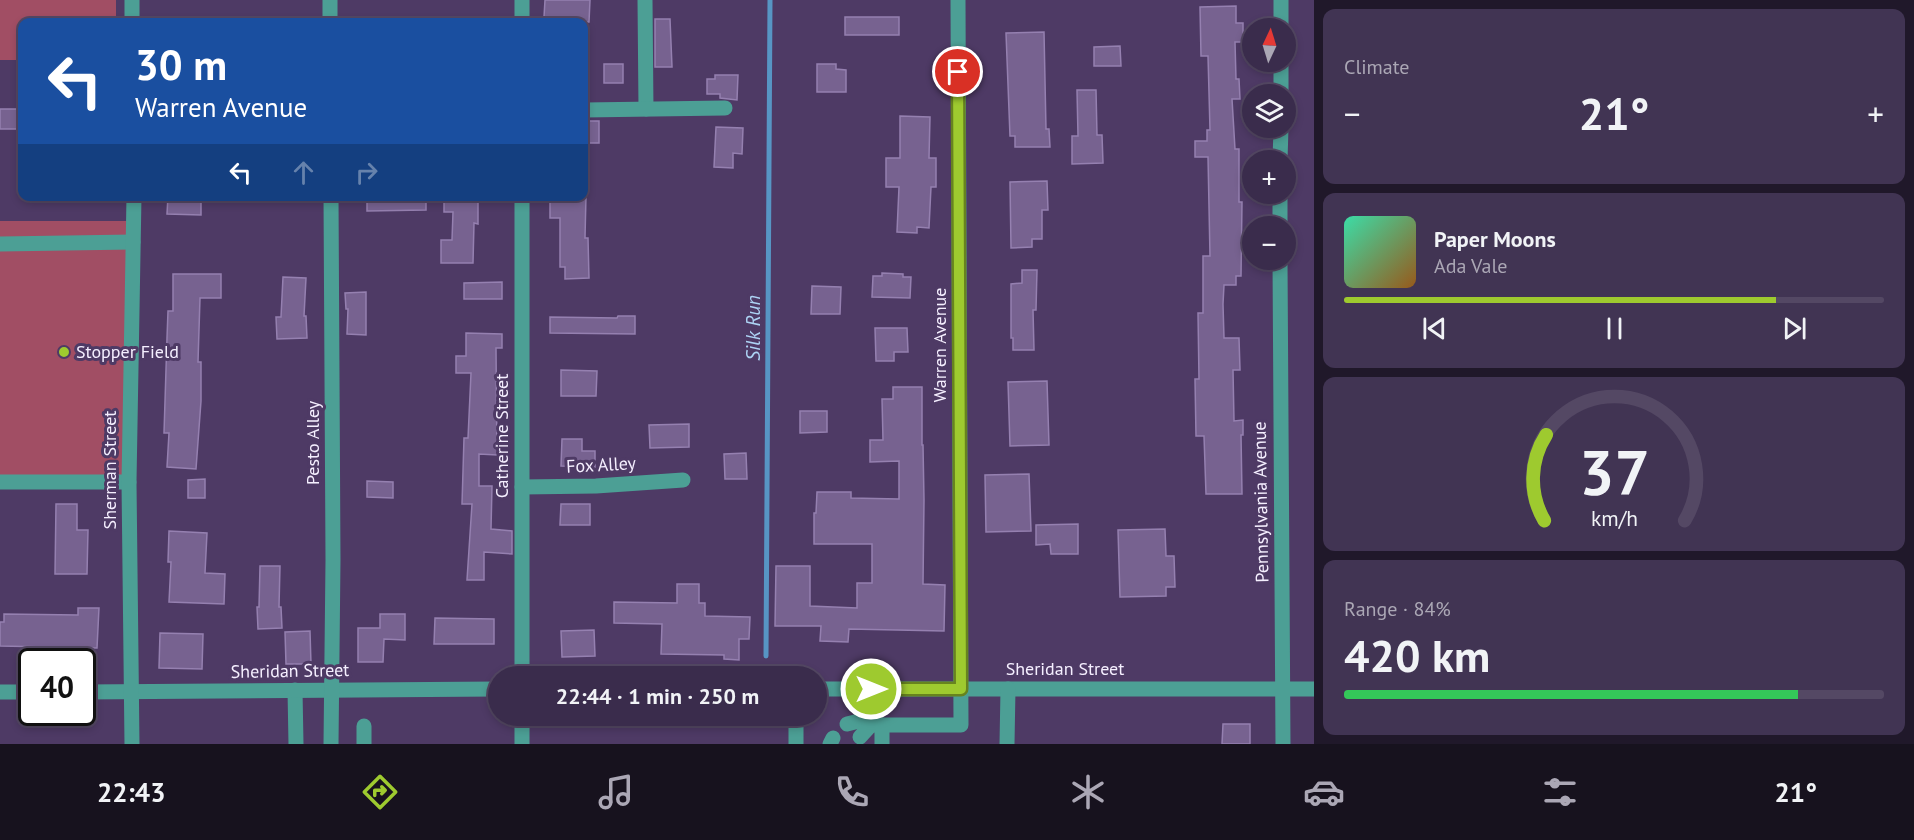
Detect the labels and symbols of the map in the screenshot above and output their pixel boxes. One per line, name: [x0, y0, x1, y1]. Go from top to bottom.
north arrow: [1242, 18, 1296, 72]
pin: [932, 46, 983, 97]
street label: Warren Avenue: [928, 288, 951, 402]
water label: Silk Run: [740, 295, 766, 361]
place label: Stopper Field: [76, 340, 179, 363]
marker: Stopper Field: [57, 345, 71, 359]
street label: Catherine Street: [490, 374, 513, 498]
street label: Pesto Alley: [301, 400, 324, 485]
street label: Sherman Street: [98, 411, 121, 529]
street label: Pennsylvania Avenue: [1248, 421, 1273, 583]
street label: Fox Alley: [566, 451, 637, 478]
speed limit sign: 40: [18, 648, 96, 726]
position arrow: [839, 657, 903, 721]
street label: Sheridan Street: [1006, 657, 1124, 680]
street label: Sheridan Street: [230, 658, 350, 683]

